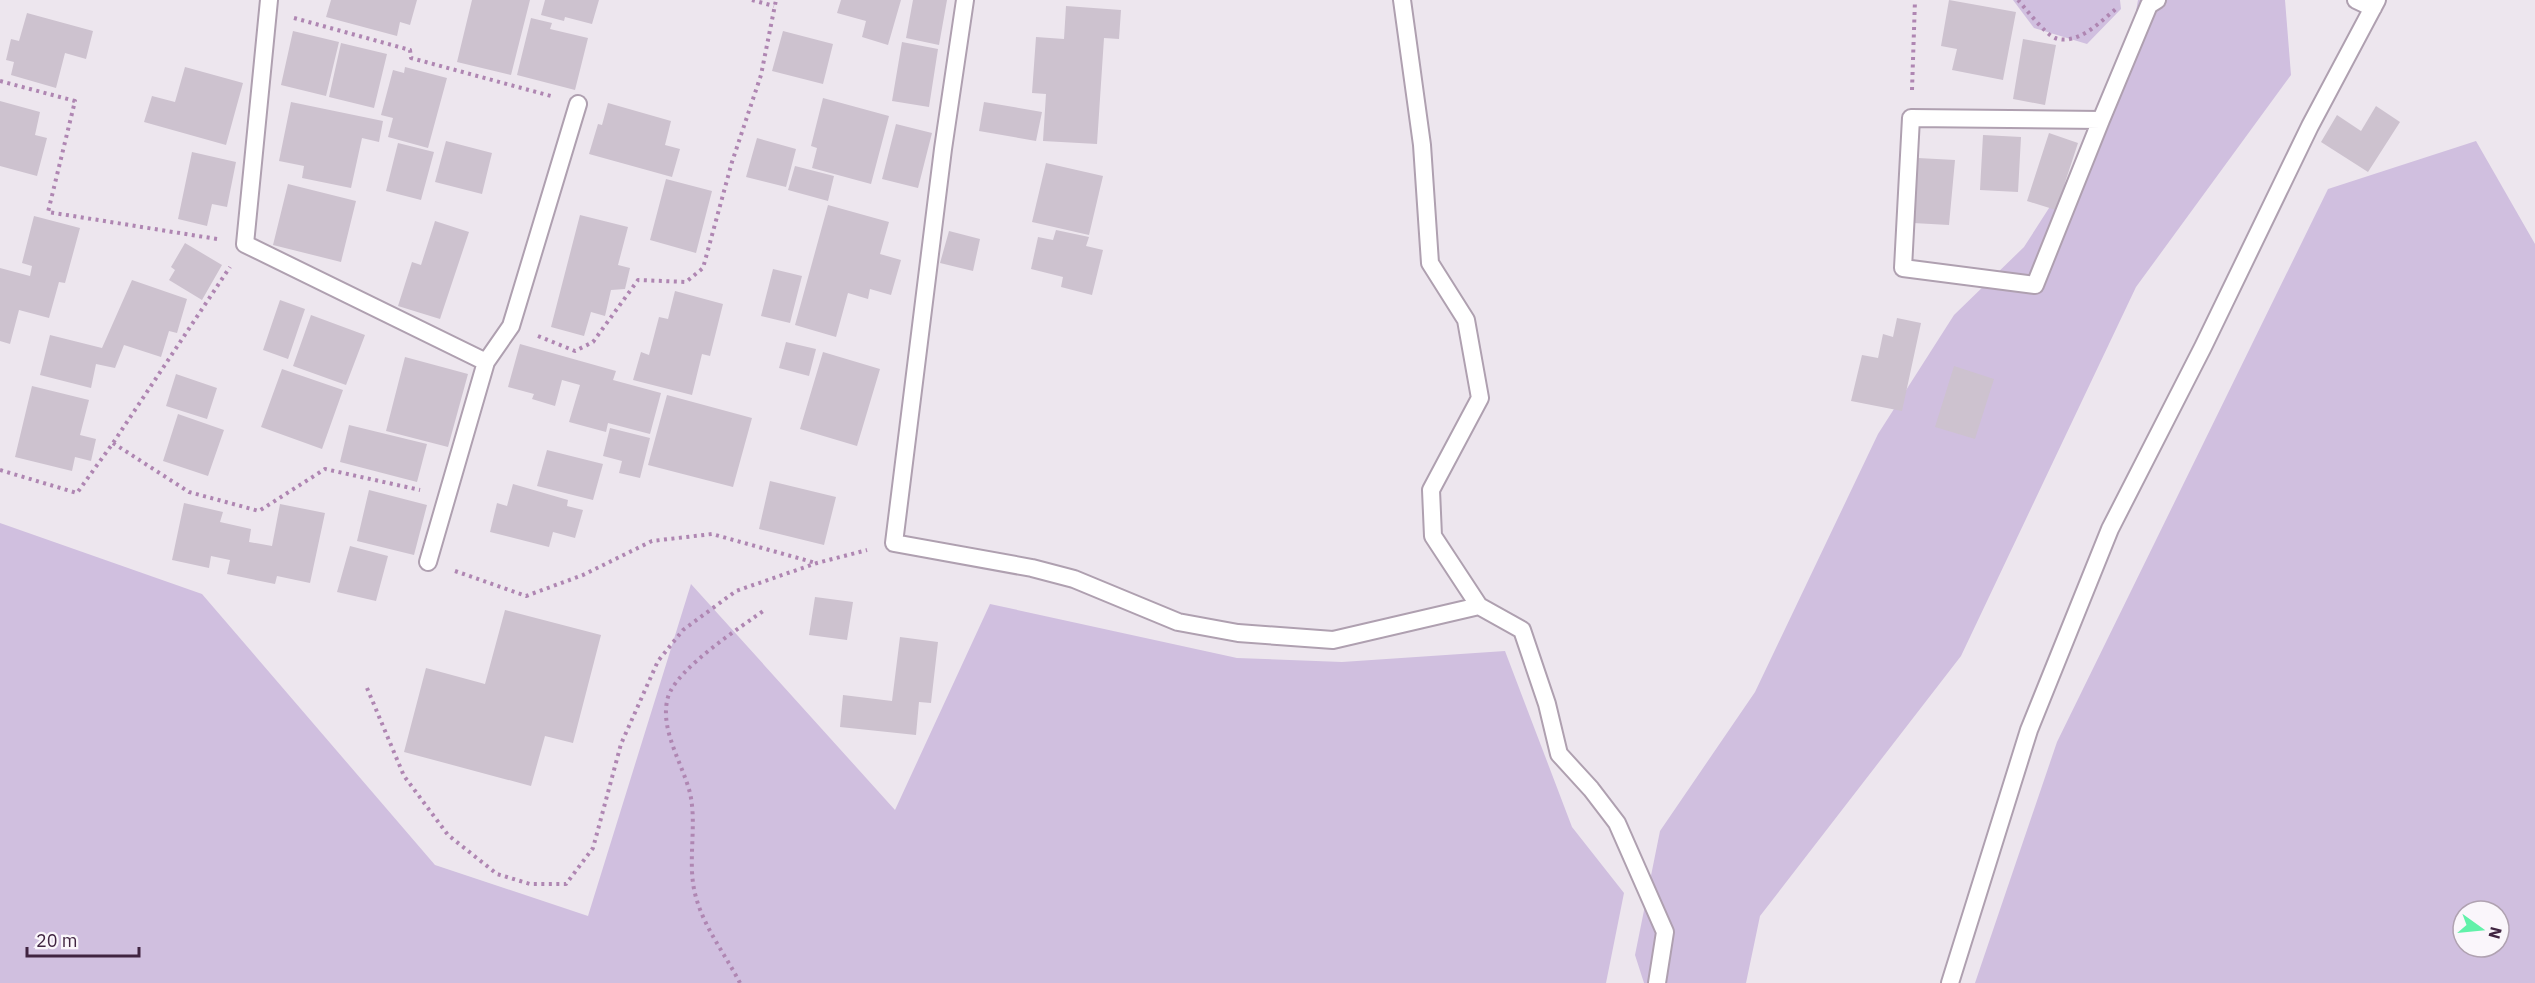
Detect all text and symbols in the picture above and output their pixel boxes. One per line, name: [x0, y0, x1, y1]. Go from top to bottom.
north arrow: [2451, 899, 2511, 959]
scale bar: [27, 920, 140, 958]
text: N: [2484, 925, 2507, 941]
text: 20 m: [36, 929, 78, 952]

